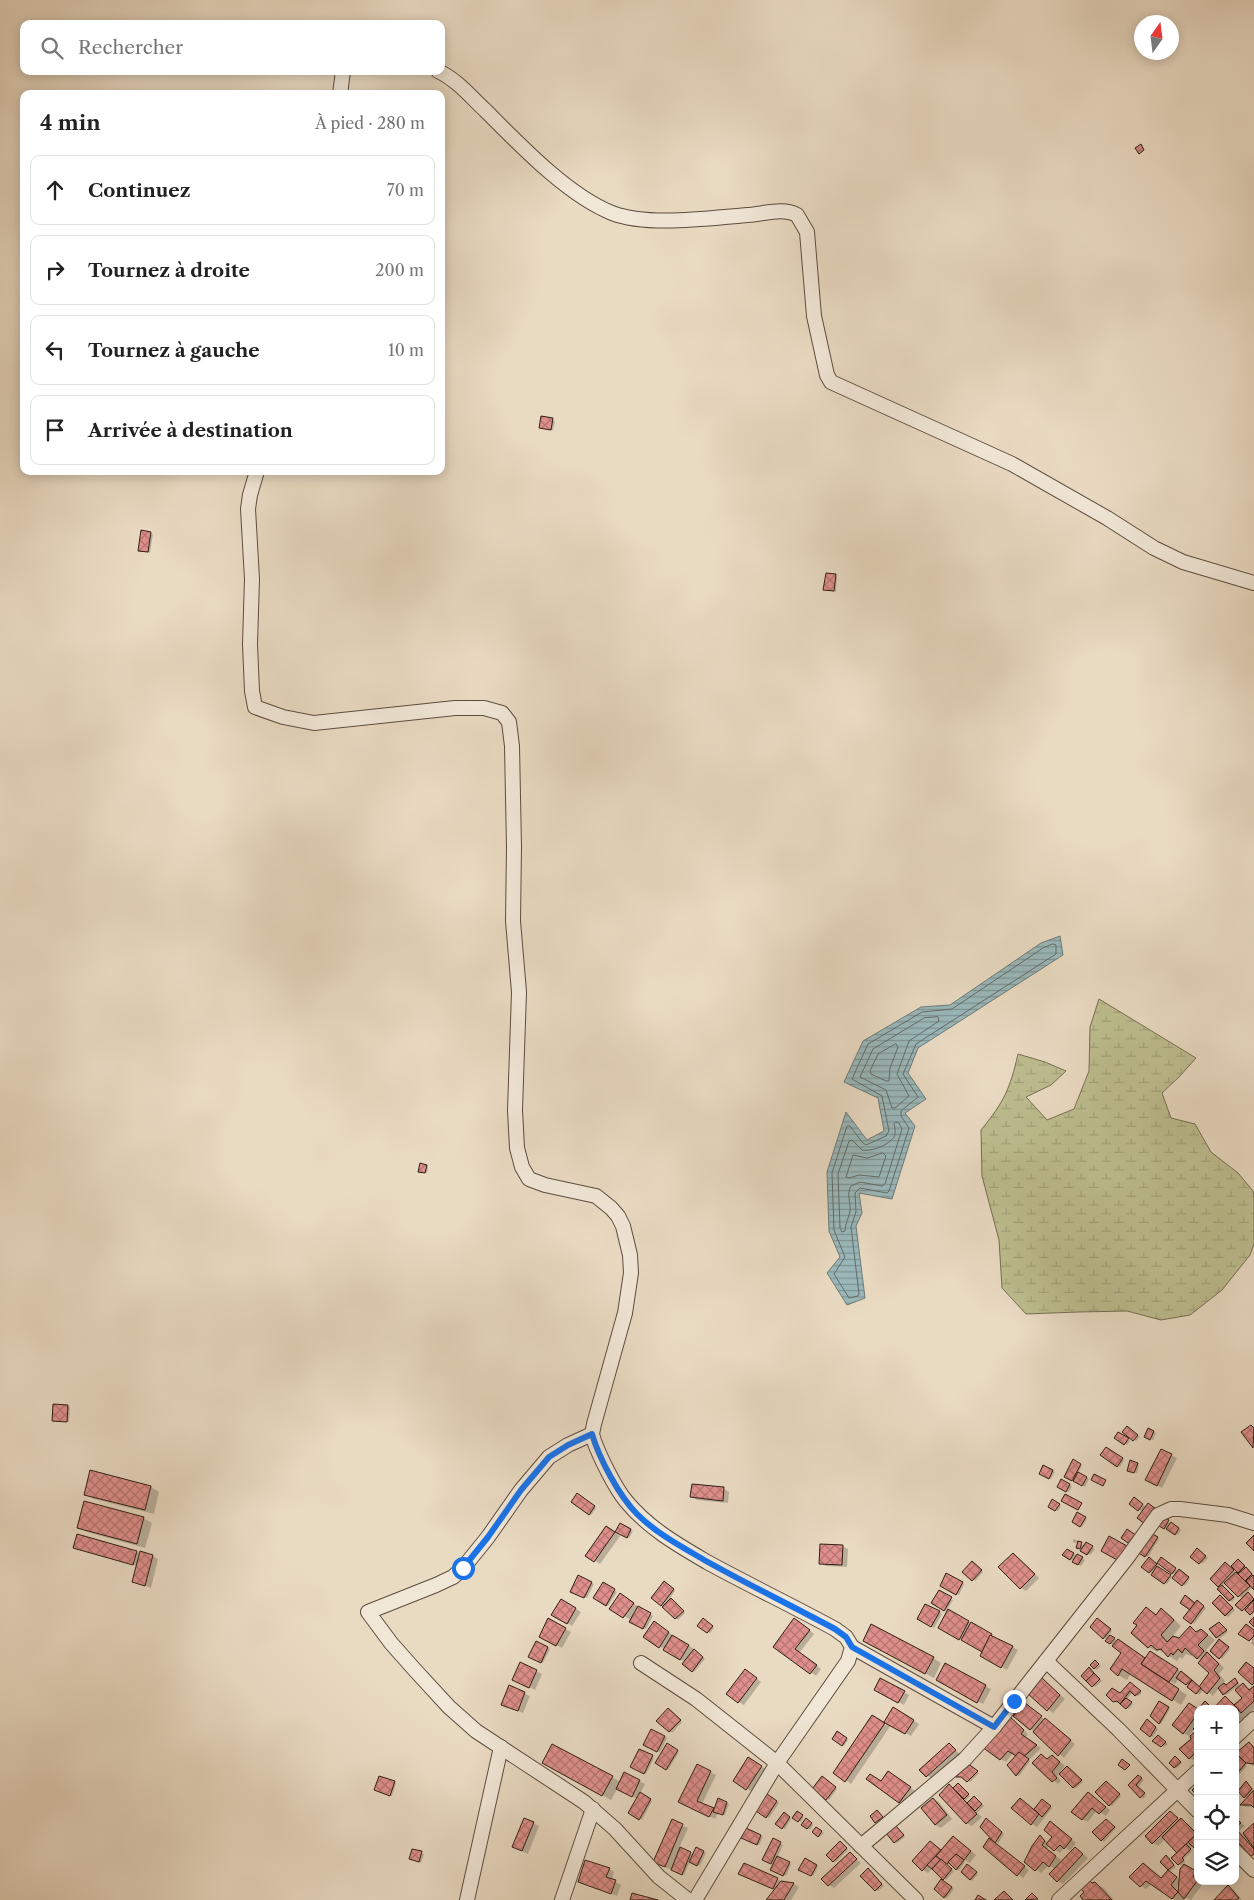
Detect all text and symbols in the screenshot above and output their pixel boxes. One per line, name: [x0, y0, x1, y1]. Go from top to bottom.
north arrow: [1134, 15, 1179, 60]
search box: [20, 20, 445, 75]
icon: search: [38, 34, 66, 62]
text: Rechercher: [78, 36, 183, 59]
text: 4 min: [40, 110, 101, 135]
text: À pied · 280 m: [315, 113, 425, 133]
icon: ahead: [41, 176, 69, 204]
text: Continuez: [88, 179, 190, 202]
text: 70 m: [387, 180, 424, 200]
icon: right: [41, 256, 69, 284]
text: Tournez à droite: [88, 259, 250, 282]
text: 200 m: [375, 260, 424, 280]
icon: left: [41, 336, 69, 364]
text: Tournez à gauche: [88, 339, 260, 362]
text: 10 m: [388, 340, 424, 360]
icon: arrive: [41, 416, 69, 444]
text: Arrivée à destination: [88, 419, 293, 442]
route start: [452, 1557, 475, 1580]
route end: [1003, 1690, 1026, 1713]
map controls: [1194, 1705, 1239, 1885]
button: +: [1194, 1705, 1239, 1750]
button: −: [1194, 1750, 1239, 1795]
button: locate: [1194, 1795, 1239, 1840]
button: layers: [1194, 1840, 1239, 1885]

